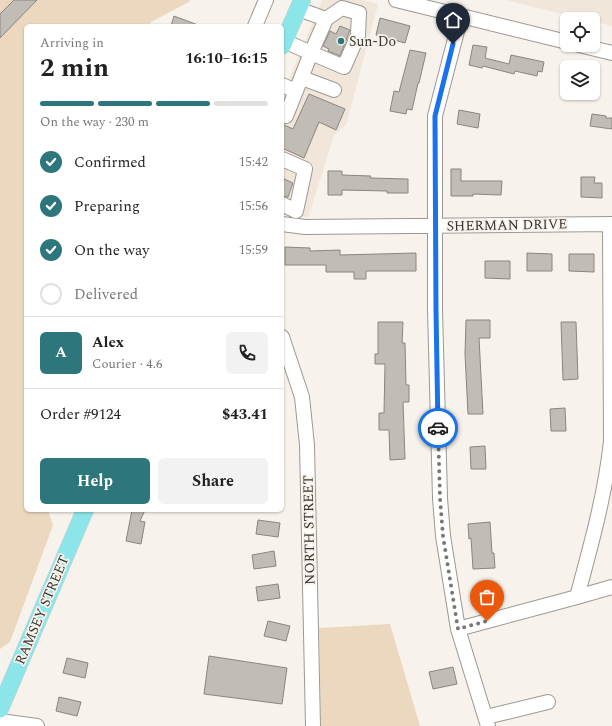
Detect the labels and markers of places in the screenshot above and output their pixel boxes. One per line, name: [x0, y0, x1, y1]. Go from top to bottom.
pin: [436, 3, 470, 44]
place label: Sun-Do: [349, 31, 396, 52]
marker: Sun-Do: [336, 36, 346, 46]
pin: [470, 580, 504, 621]

